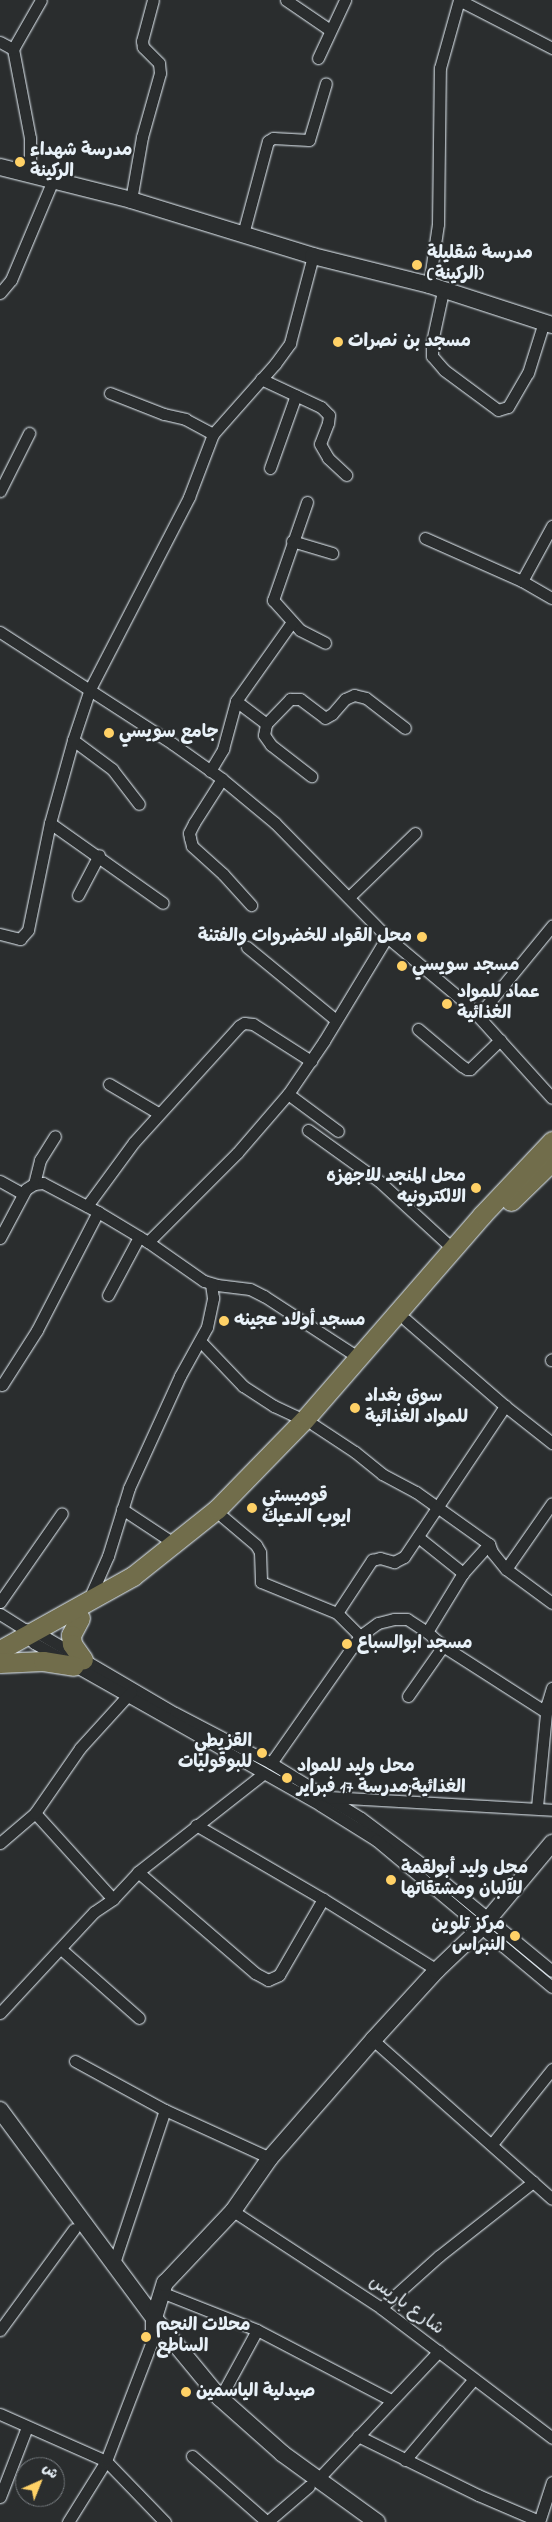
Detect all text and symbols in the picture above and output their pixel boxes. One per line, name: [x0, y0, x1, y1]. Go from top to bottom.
place label: مدرسة شهداء الركينة: [30, 141, 132, 183]
marker: مدرسة شهداء الركينة: [14, 156, 26, 168]
place label: مدرسة شقليلة (الركينة): [427, 244, 533, 286]
marker: مدرسة شقليلة (الركينة): [411, 259, 423, 271]
place label: مسجد بن نصرات: [348, 331, 471, 353]
marker: مسجد بن نصرات: [332, 336, 344, 348]
place label: جامع سويسي: [119, 722, 219, 744]
marker: جامع سويسي: [103, 727, 115, 739]
place label: محل القواد للخضروات والفتنة: [198, 926, 412, 948]
marker: محل القواد للخضروات والفتنة: [416, 931, 428, 943]
place label: مسجد سويسي: [412, 955, 519, 977]
marker: مسجد سويسي: [396, 960, 408, 972]
place label: عماد للمواد الغذائية: [457, 983, 540, 1026]
marker: عماد للمواد الغذائية: [441, 998, 453, 1010]
place label: محل المنجد للاجهزه الالكترونيه: [326, 1167, 466, 1210]
marker: محل المنجد للاجهزه الالكترونيه: [470, 1182, 482, 1194]
place label: مسجد أولاد عجينه: [234, 1310, 365, 1332]
marker: مسجد أولاد عجينه: [218, 1315, 230, 1327]
place label: سوق بغداد للمواد الغذائية: [365, 1387, 468, 1430]
marker: سوق بغداد للمواد الغذائية: [349, 1402, 361, 1414]
place label: قوميستي ايوب الدعيك: [262, 1487, 351, 1530]
marker: قوميستي ايوب الدعيك: [246, 1502, 258, 1514]
place label: مسجد ابوالسباع: [357, 1633, 473, 1655]
marker: مسجد ابوالسباع: [341, 1638, 353, 1650]
place label: القزيطي للبوقوليات: [178, 1732, 252, 1775]
marker: القزيطي للبوقوليات: [256, 1747, 268, 1759]
place label: محل وليد للمواد الغذائية;مدرسة 17 فبراير: [297, 1757, 466, 1800]
marker: محل وليد للمواد الغذائية;مدرسة 17 فبراير: [281, 1772, 293, 1784]
place label: محل وليد أبولقمة للآلبان ومشتقاتها: [401, 1859, 528, 1902]
marker: محل وليد أبولقمة للآلبان ومشتقاتها: [385, 1874, 397, 1886]
place label: مركز تلوين النبراس: [432, 1915, 505, 1958]
marker: مركز تلوين النبراس: [509, 1930, 521, 1942]
street label: شارع باريس: [364, 2272, 448, 2340]
place label: محلات النجم الساطع: [156, 2316, 251, 2358]
marker: محلات النجم الساطع: [140, 2331, 152, 2343]
place label: صيدلية الياسمين: [196, 2381, 315, 2403]
marker: صيدلية الياسمين: [180, 2386, 192, 2398]
north arrow: [15, 2457, 65, 2507]
text: ش: [37, 2459, 63, 2484]

